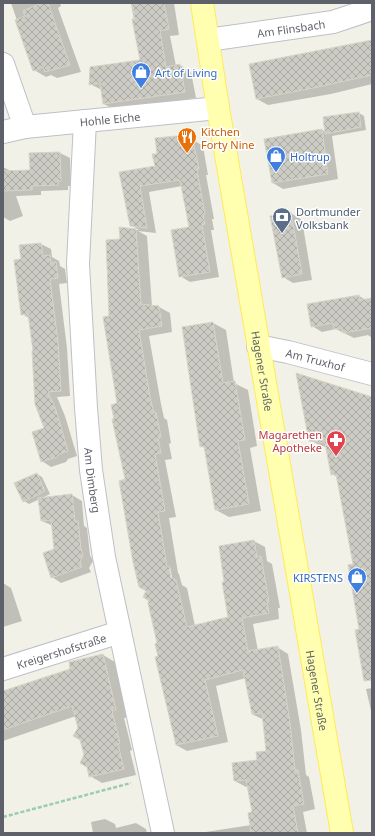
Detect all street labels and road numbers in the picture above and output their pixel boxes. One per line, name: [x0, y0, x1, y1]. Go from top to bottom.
street label: Am Flinsbach: [256, 16, 326, 40]
street label: Hohle Eiche: [79, 108, 141, 129]
street label: Hagener Straße: [249, 330, 277, 412]
street label: Am Truxhof: [284, 344, 348, 374]
street label: Am Dimberg: [82, 447, 105, 514]
street label: Kreigershofstraße: [14, 629, 108, 672]
street label: Hagener Straße: [303, 649, 332, 732]

